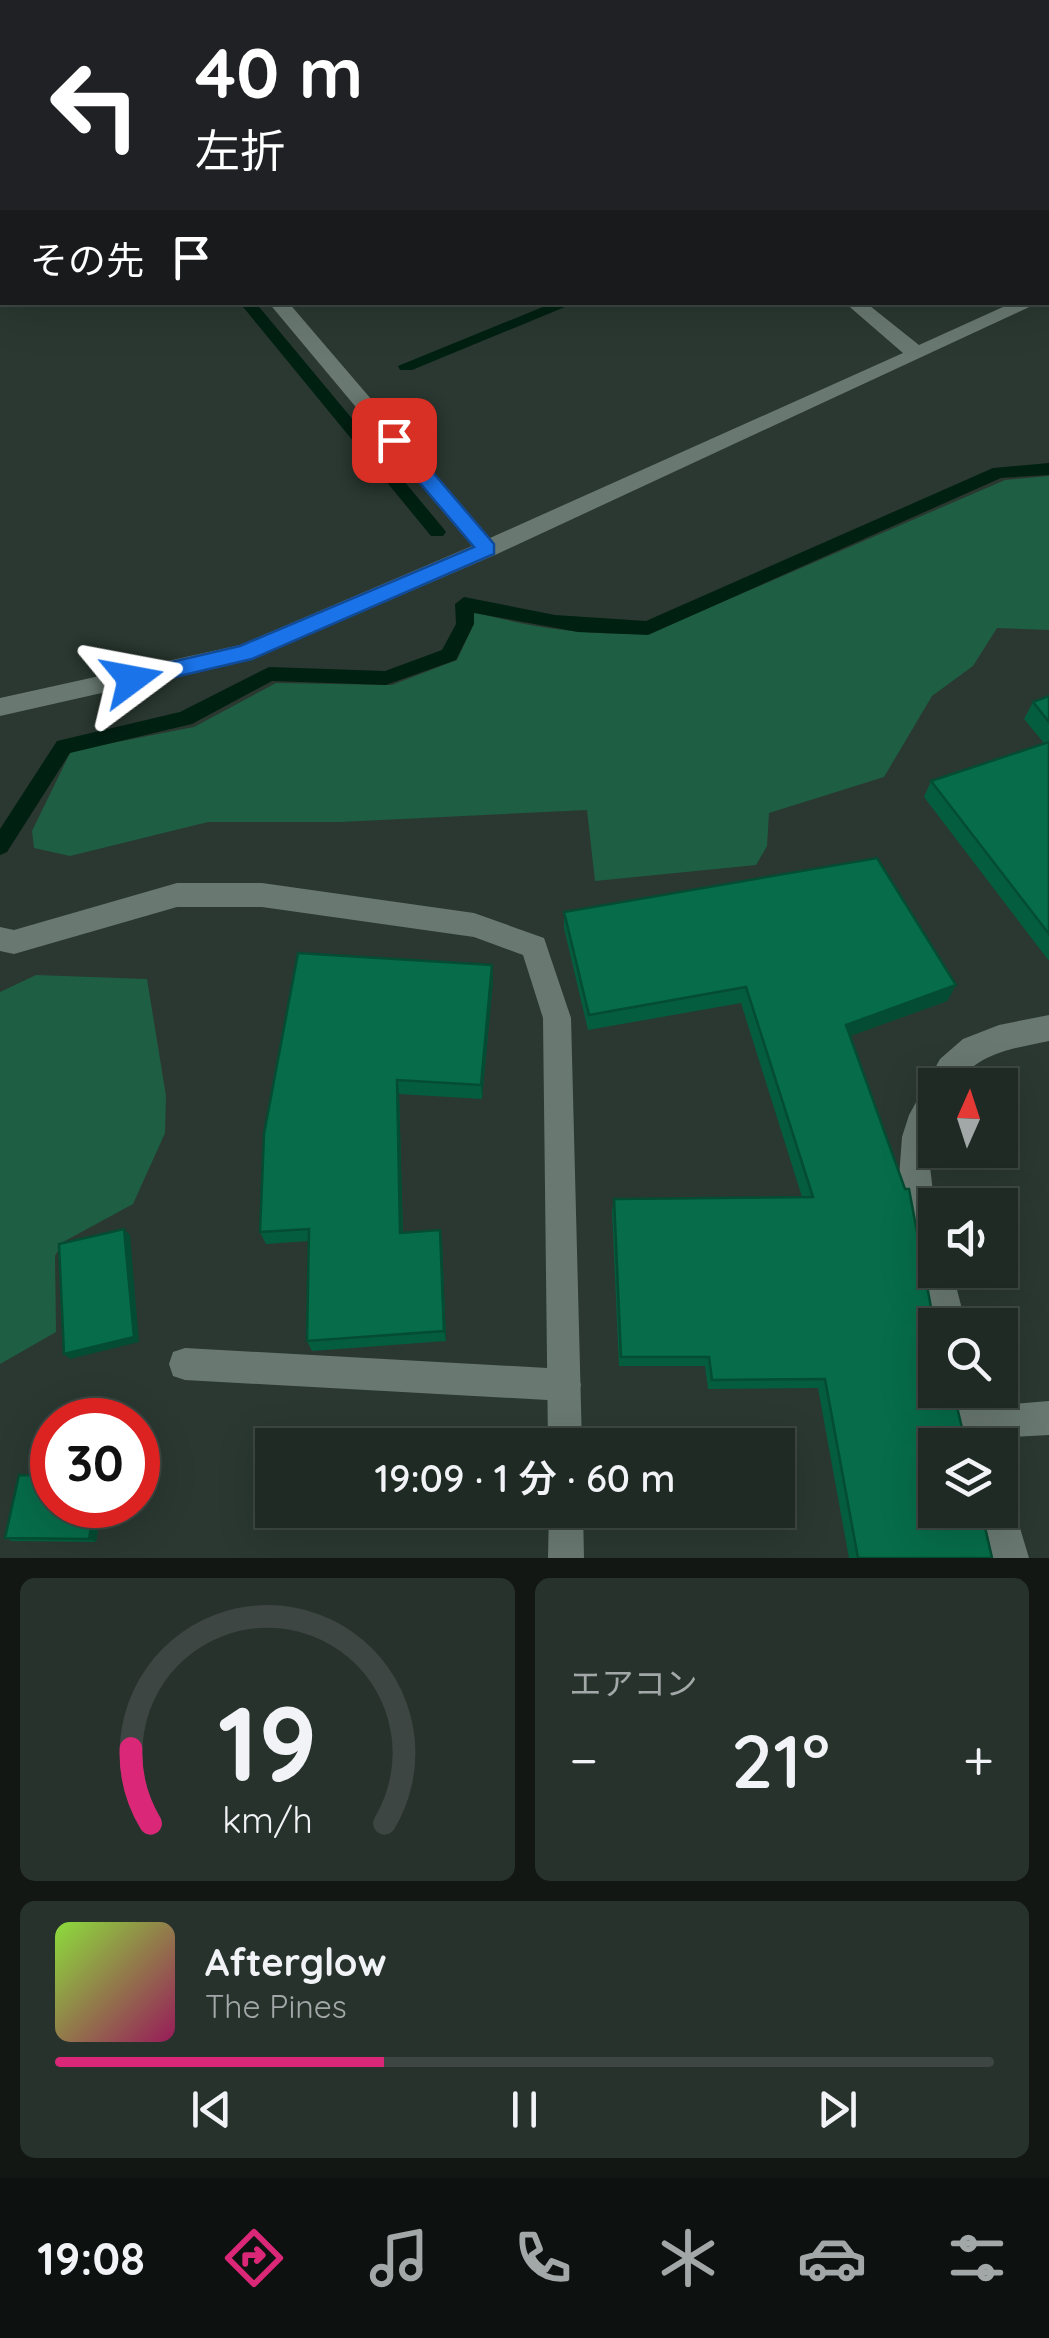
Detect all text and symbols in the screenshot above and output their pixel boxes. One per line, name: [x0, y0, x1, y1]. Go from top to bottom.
text: 40 m: [195, 28, 363, 116]
icon: left: [30, 40, 160, 170]
text: 左折: [195, 122, 285, 178]
icon: arrive: [164, 230, 219, 285]
text: その先: [30, 236, 144, 284]
pin: [352, 398, 437, 483]
icon: arrive: [367, 413, 422, 468]
position arrow: [80, 627, 184, 731]
north arrow: [918, 1068, 1018, 1168]
map controls: [918, 1068, 1018, 1528]
button: sound: [918, 1188, 1018, 1288]
button: search: [918, 1308, 1018, 1408]
speed limit sign: 30: [30, 1398, 160, 1528]
button: layers: [918, 1428, 1018, 1528]
text: 19:09 · 1 分 · 60 m: [375, 1454, 675, 1502]
text: エアコン: [570, 1663, 698, 1703]
text: 19: [217, 1677, 317, 1807]
text: 21°: [731, 1713, 830, 1807]
text: −: [570, 1725, 598, 1794]
text: +: [963, 1725, 994, 1794]
text: km/h: [222, 1797, 313, 1842]
text: Afterglow: [205, 1938, 387, 1986]
text: The Pines: [205, 1986, 347, 2026]
icon: previous: [184, 2082, 239, 2137]
icon: pause: [497, 2082, 552, 2137]
icon: next: [810, 2082, 865, 2137]
icon: directions: [219, 2223, 289, 2293]
icon: music: [364, 2223, 434, 2293]
icon: phone: [508, 2223, 578, 2293]
icon: climate: [653, 2223, 723, 2293]
icon: car: [797, 2223, 867, 2293]
icon: filters: [942, 2223, 1012, 2293]
text: 19:08: [37, 2230, 145, 2286]

